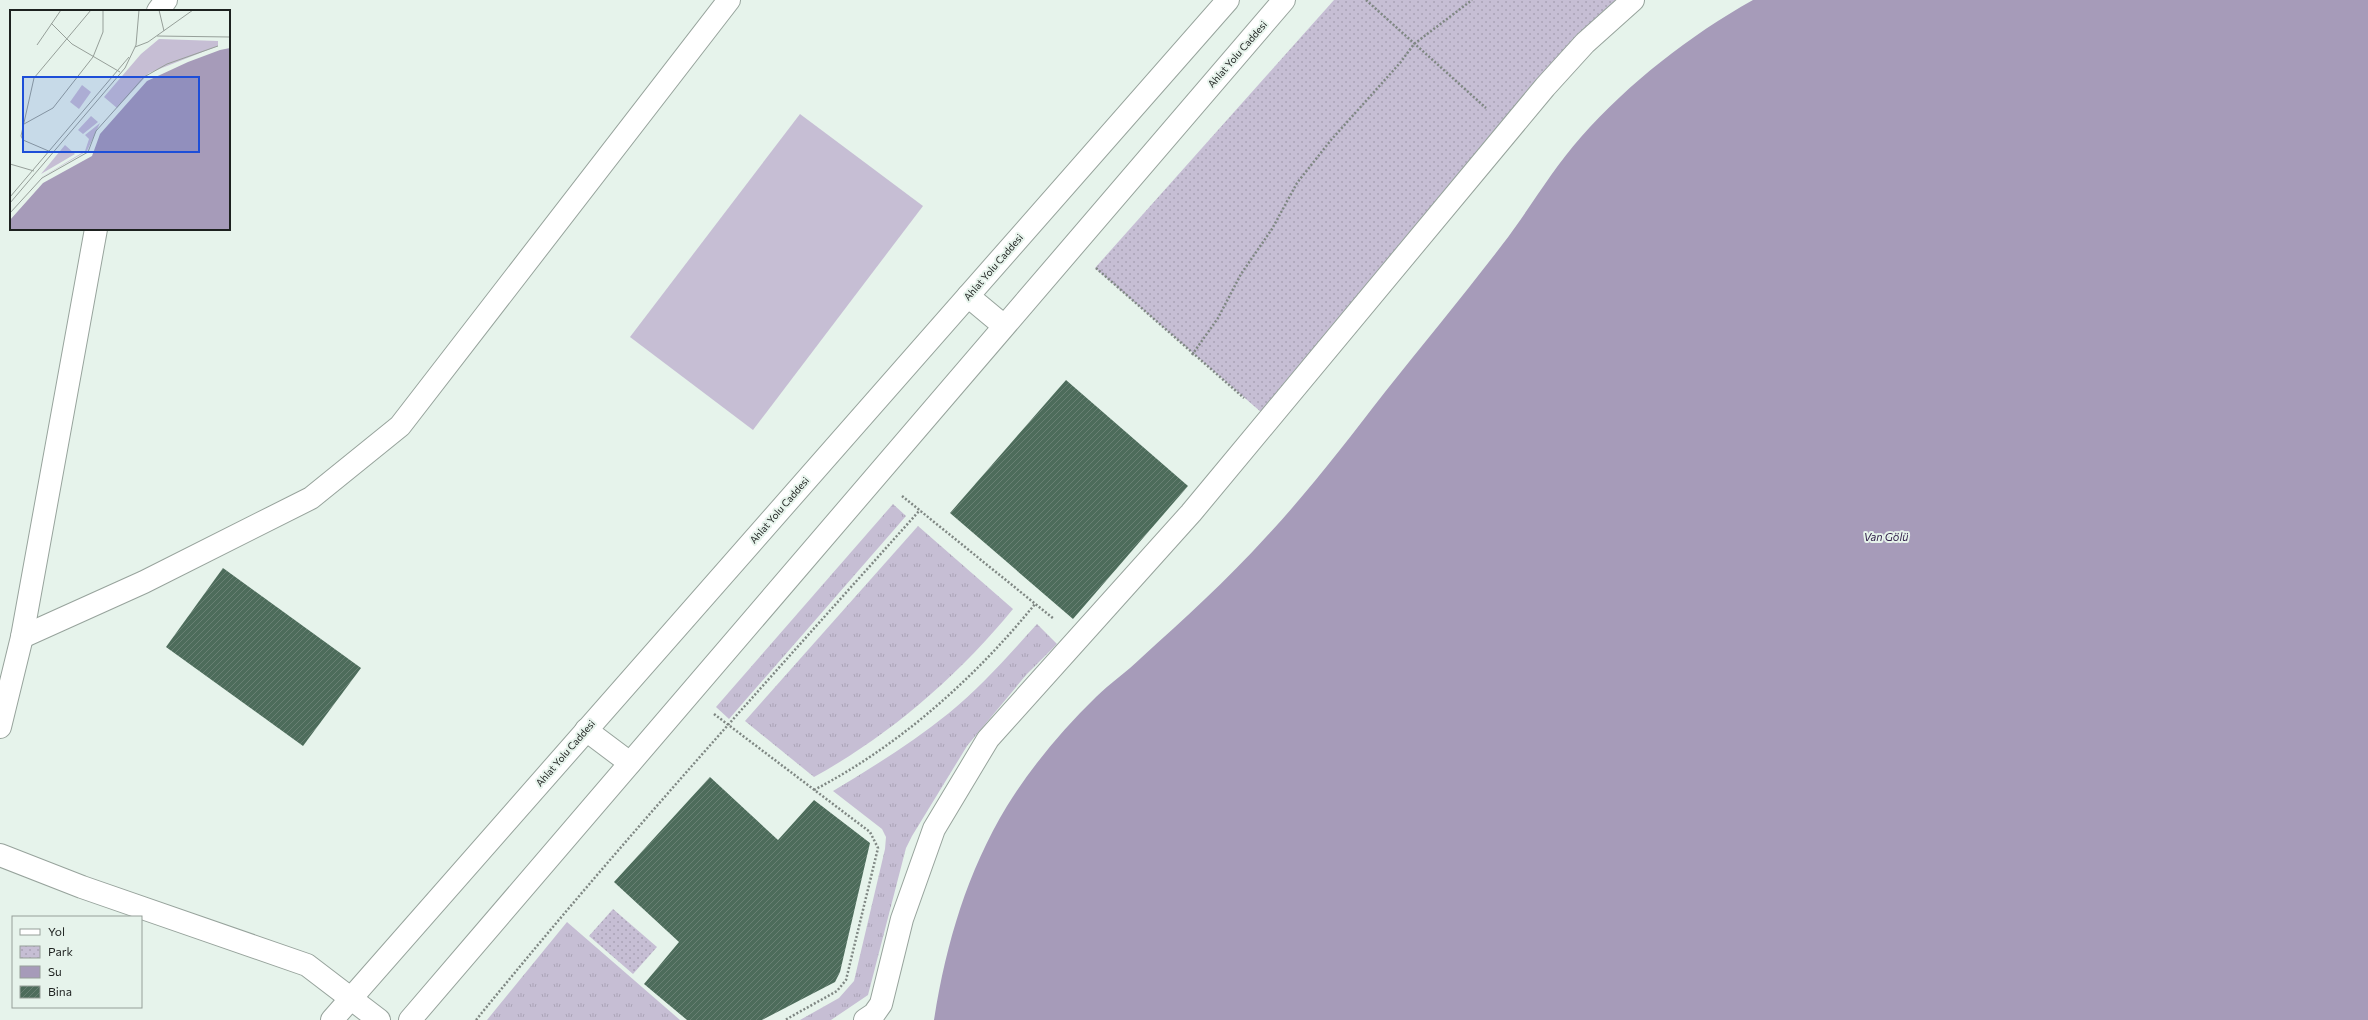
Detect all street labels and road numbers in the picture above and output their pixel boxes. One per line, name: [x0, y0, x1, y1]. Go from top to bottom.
street label: Ahlat Yolu Caddesi: [1205, 18, 1269, 90]
street label: Ahlat Yolu Caddesi: [961, 231, 1025, 303]
street label: Ahlat Yolu Caddesi: [747, 474, 811, 546]
street label: Ahlat Yolu Caddesi: [533, 717, 597, 789]

